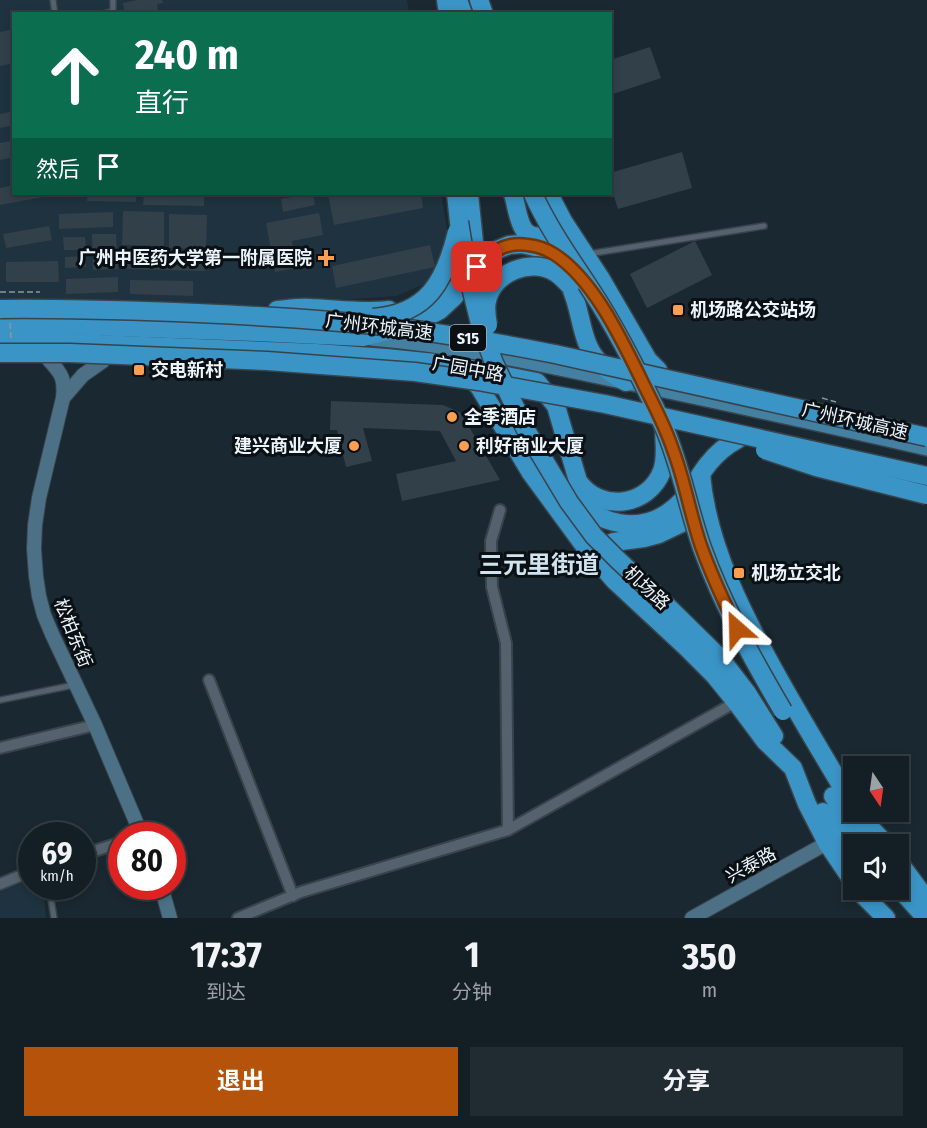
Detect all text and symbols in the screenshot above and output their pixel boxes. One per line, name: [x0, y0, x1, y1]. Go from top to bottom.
text: 240 m: [135, 30, 239, 80]
icon: ahead: [36, 36, 114, 114]
text: 直行: [135, 87, 189, 119]
icon: arrive: [92, 150, 125, 183]
text: 然后: [36, 156, 80, 183]
pin: [451, 241, 502, 292]
place label: 广州中医药大学第一附属医院: [78, 247, 312, 269]
marker: 广州中医药大学第一附属医院: [317, 249, 335, 267]
icon: arrive: [460, 250, 493, 283]
place label: 机场路公交站场: [690, 299, 816, 321]
marker: 机场路公交站场: [671, 303, 685, 317]
street label: 广州环城高速: [324, 310, 434, 344]
road number: S15: [450, 325, 486, 351]
street label: 广园中路: [431, 352, 505, 386]
place label: 交电新村: [151, 359, 223, 381]
marker: 交电新村: [132, 363, 146, 377]
street label: 广州环城高速: [800, 398, 910, 444]
place label: 全季酒店: [464, 406, 536, 428]
marker: 全季酒店: [445, 410, 459, 424]
place label: 建兴商业大厦: [234, 435, 342, 457]
place label: 利好商业大厦: [476, 435, 584, 457]
marker: 建兴商业大厦: [347, 439, 361, 453]
marker: 利好商业大厦: [457, 439, 471, 453]
district label: 三元里街道: [479, 551, 599, 579]
street label: 机场路: [620, 562, 674, 614]
place label: 机场立交北: [751, 562, 841, 584]
marker: 机场立交北: [732, 566, 746, 580]
street label: 松柏东街: [49, 596, 97, 670]
position arrow: [705, 597, 769, 661]
north arrow: [843, 756, 909, 822]
map controls: [843, 756, 909, 900]
speed limit sign: 80: [108, 822, 186, 900]
button: sound: [843, 834, 909, 900]
text: 69: [42, 836, 72, 872]
street label: 兴泰路: [722, 842, 780, 888]
text: km/h: [40, 867, 74, 885]
text: 17:37: [190, 933, 262, 977]
text: 1: [464, 933, 480, 977]
text: 350: [682, 935, 737, 979]
text: m: [702, 978, 717, 1002]
text: 到达: [206, 980, 246, 1004]
text: 分钟: [452, 980, 492, 1004]
button: 退出: [24, 1047, 458, 1116]
button: 分享: [470, 1047, 903, 1116]

